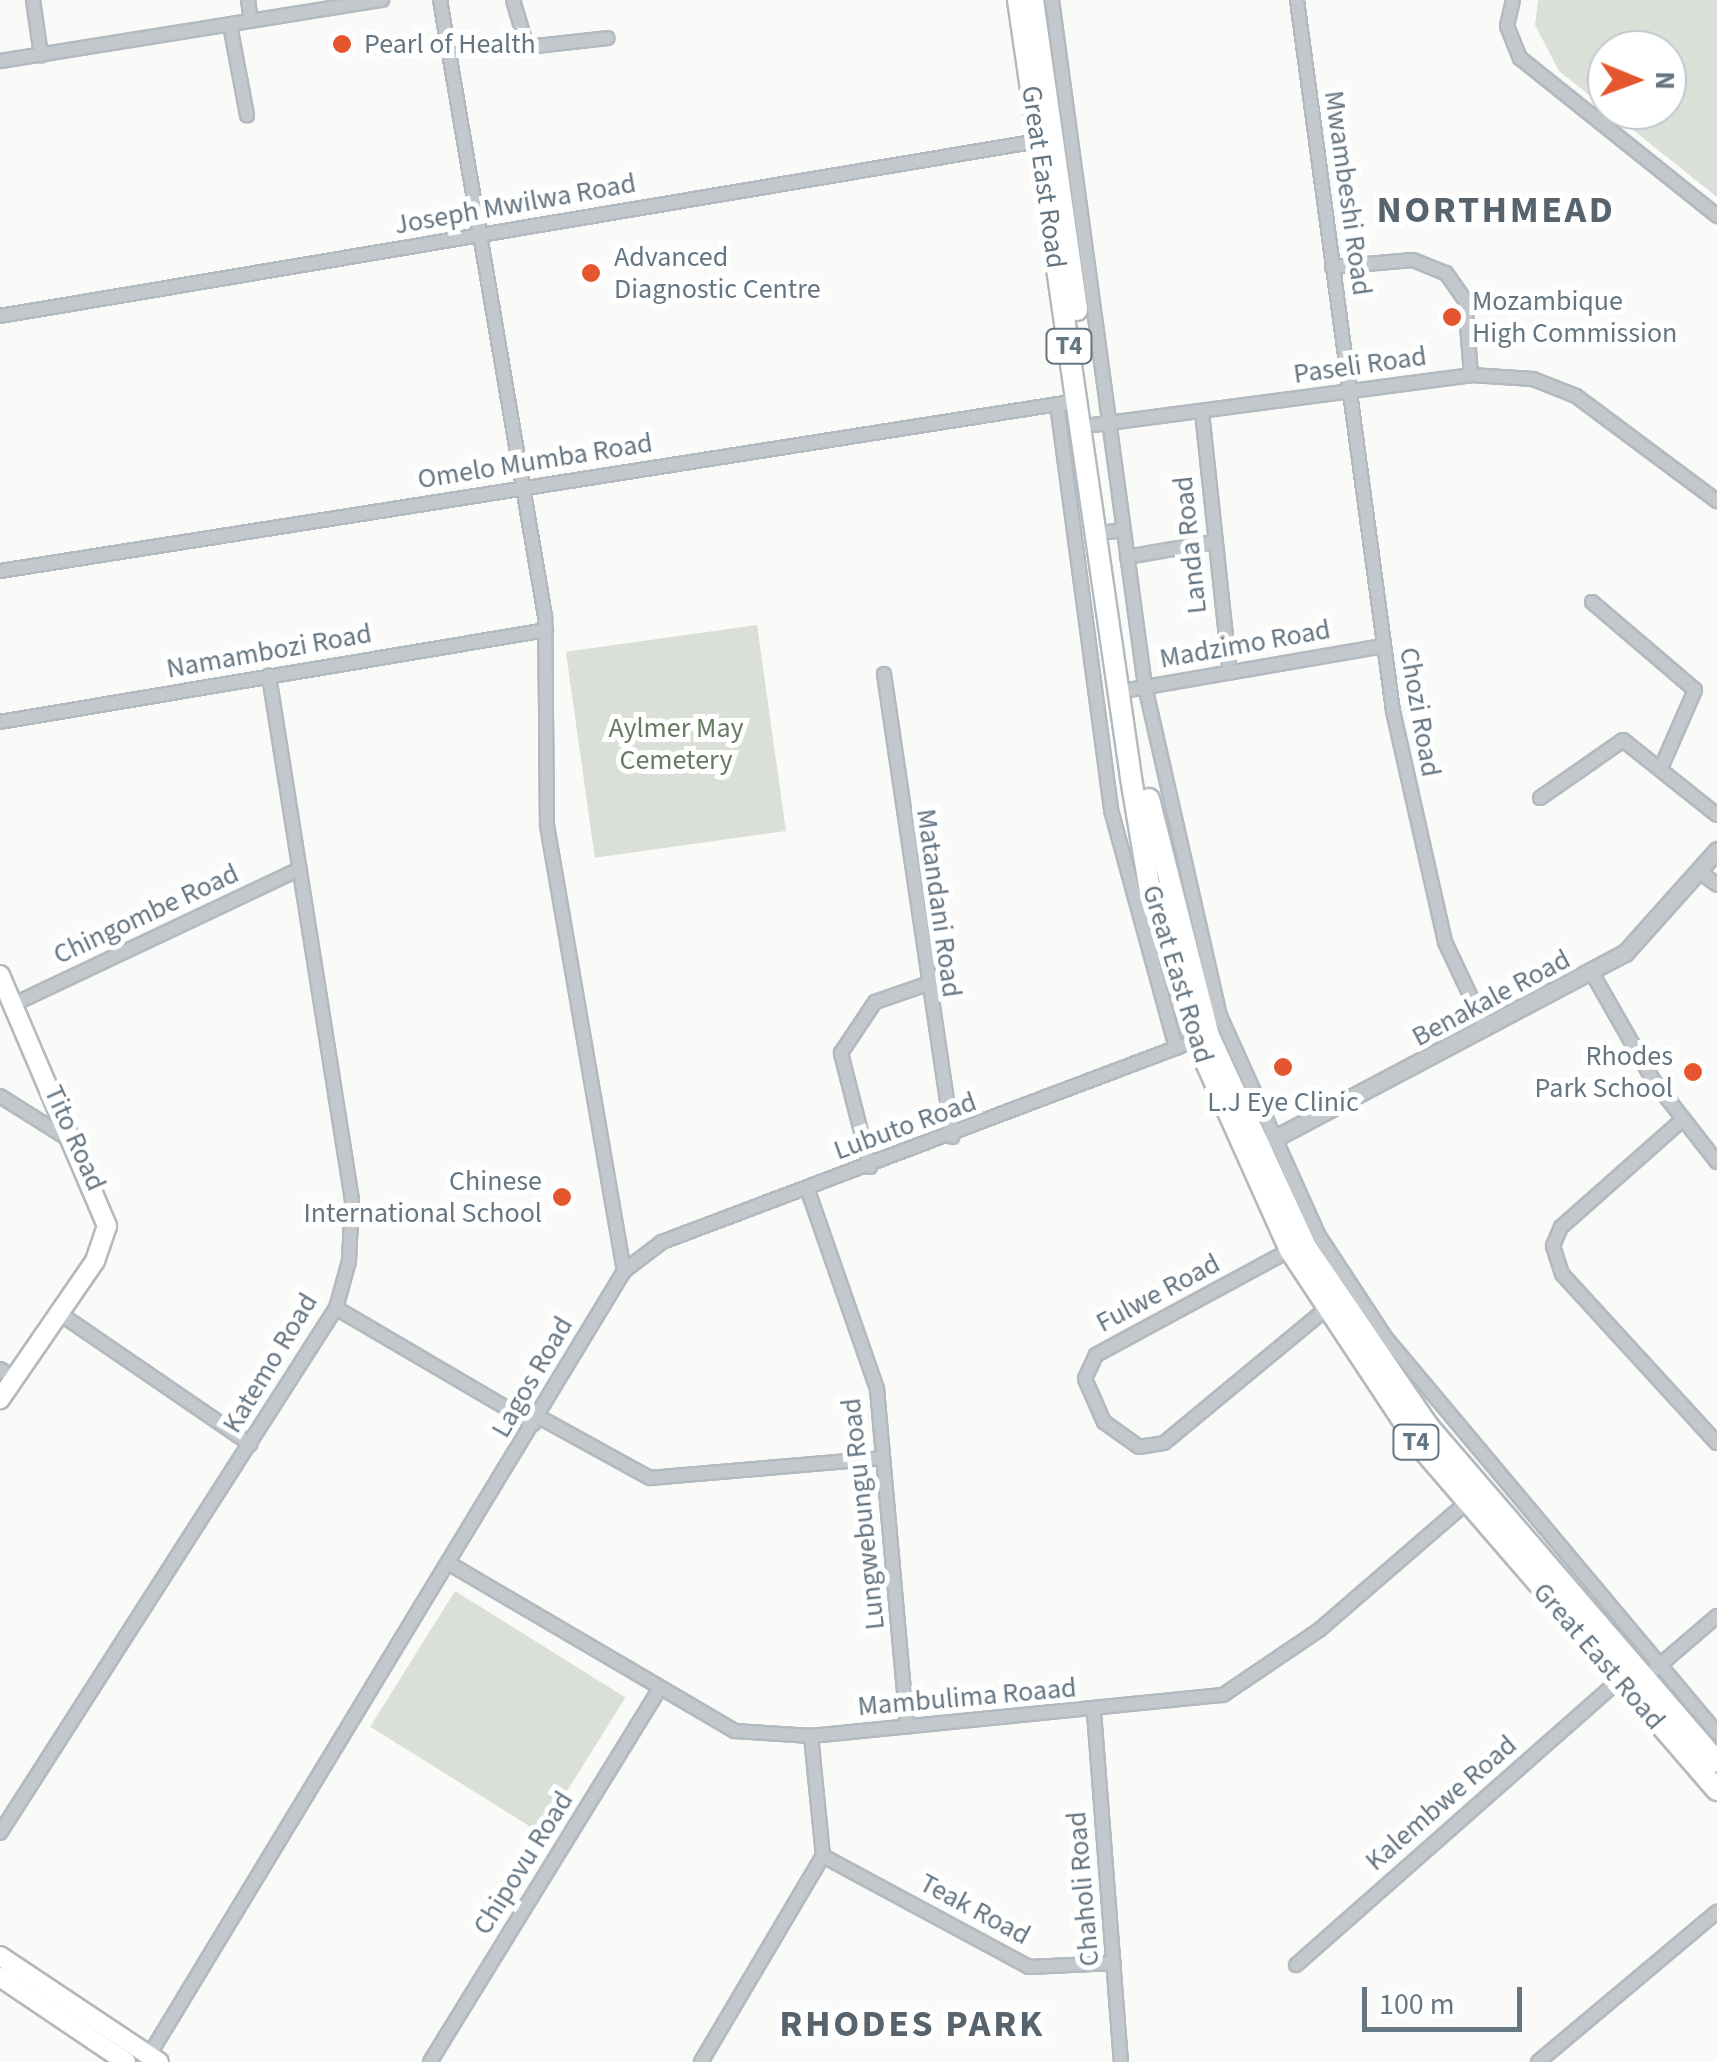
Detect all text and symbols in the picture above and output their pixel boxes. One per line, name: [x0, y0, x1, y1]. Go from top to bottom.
place label: Pearl of Health: [364, 27, 536, 61]
north arrow: [1587, 30, 1687, 130]
marker: Pearl of Health: [329, 31, 355, 57]
text: N: [1645, 71, 1685, 90]
street label: Great East Road: [1015, 83, 1073, 271]
street label: Mwambeshi Road: [1317, 88, 1379, 298]
street label: Joseph Mwilwa Road: [392, 166, 638, 242]
district label: NORTHMEAD: [1377, 188, 1615, 234]
place label: Advanced Diagnostic Centre: [614, 240, 821, 306]
marker: Advanced Diagnostic Centre: [578, 260, 604, 286]
place label: Mozambique High Commission: [1472, 284, 1677, 350]
marker: Mozambique High Commission: [1441, 306, 1463, 328]
road number: T4: [1044, 326, 1094, 366]
street label: Paseli Road: [1291, 339, 1429, 391]
street label: Omelo Mumba Road: [415, 426, 655, 496]
street label: Landa Road: [1166, 474, 1214, 616]
street label: Madzimo Road: [1157, 612, 1333, 676]
street label: Namambozi Road: [164, 616, 374, 686]
street label: Chozi Road: [1392, 645, 1448, 779]
park label: Aylmer May Cemetery: [608, 711, 744, 777]
street label: Matandani Road: [909, 807, 969, 999]
street label: Chingombe Road: [48, 856, 244, 972]
street label: Great East Road: [1135, 881, 1221, 1067]
street label: Benakale Road: [1406, 942, 1576, 1054]
place label: Rhodes Park School: [1535, 1039, 1673, 1105]
marker: L.J Eye Clinic: [1270, 1054, 1296, 1080]
marker: Rhodes Park School: [1682, 1061, 1704, 1083]
street label: Tito Road: [37, 1080, 113, 1196]
street label: Lubuto Road: [829, 1085, 981, 1167]
place label: L.J Eye Clinic: [1207, 1085, 1359, 1119]
place label: Chinese International School: [303, 1164, 542, 1230]
marker: Chinese International School: [551, 1186, 573, 1208]
street label: Fulwe Road: [1090, 1246, 1226, 1340]
street label: Katemo Road: [215, 1287, 325, 1439]
street label: Lagos Road: [484, 1311, 580, 1443]
street label: Lungwebungu Road: [834, 1396, 892, 1632]
road number: T4: [1391, 1422, 1441, 1462]
street label: Great East Road: [1526, 1575, 1672, 1737]
street label: Mambulima Roaad: [856, 1671, 1078, 1723]
street label: Kalembwe Road: [1358, 1728, 1524, 1878]
street label: Chipovu Road: [466, 1785, 580, 1941]
street label: Chaholi Road: [1059, 1810, 1107, 1968]
street label: Teak Road: [914, 1866, 1036, 1952]
scale bar: [1367, 1967, 1527, 2029]
text: 100 m: [1379, 1983, 1455, 2026]
district label: RHODES PARK: [779, 2002, 1045, 2048]

